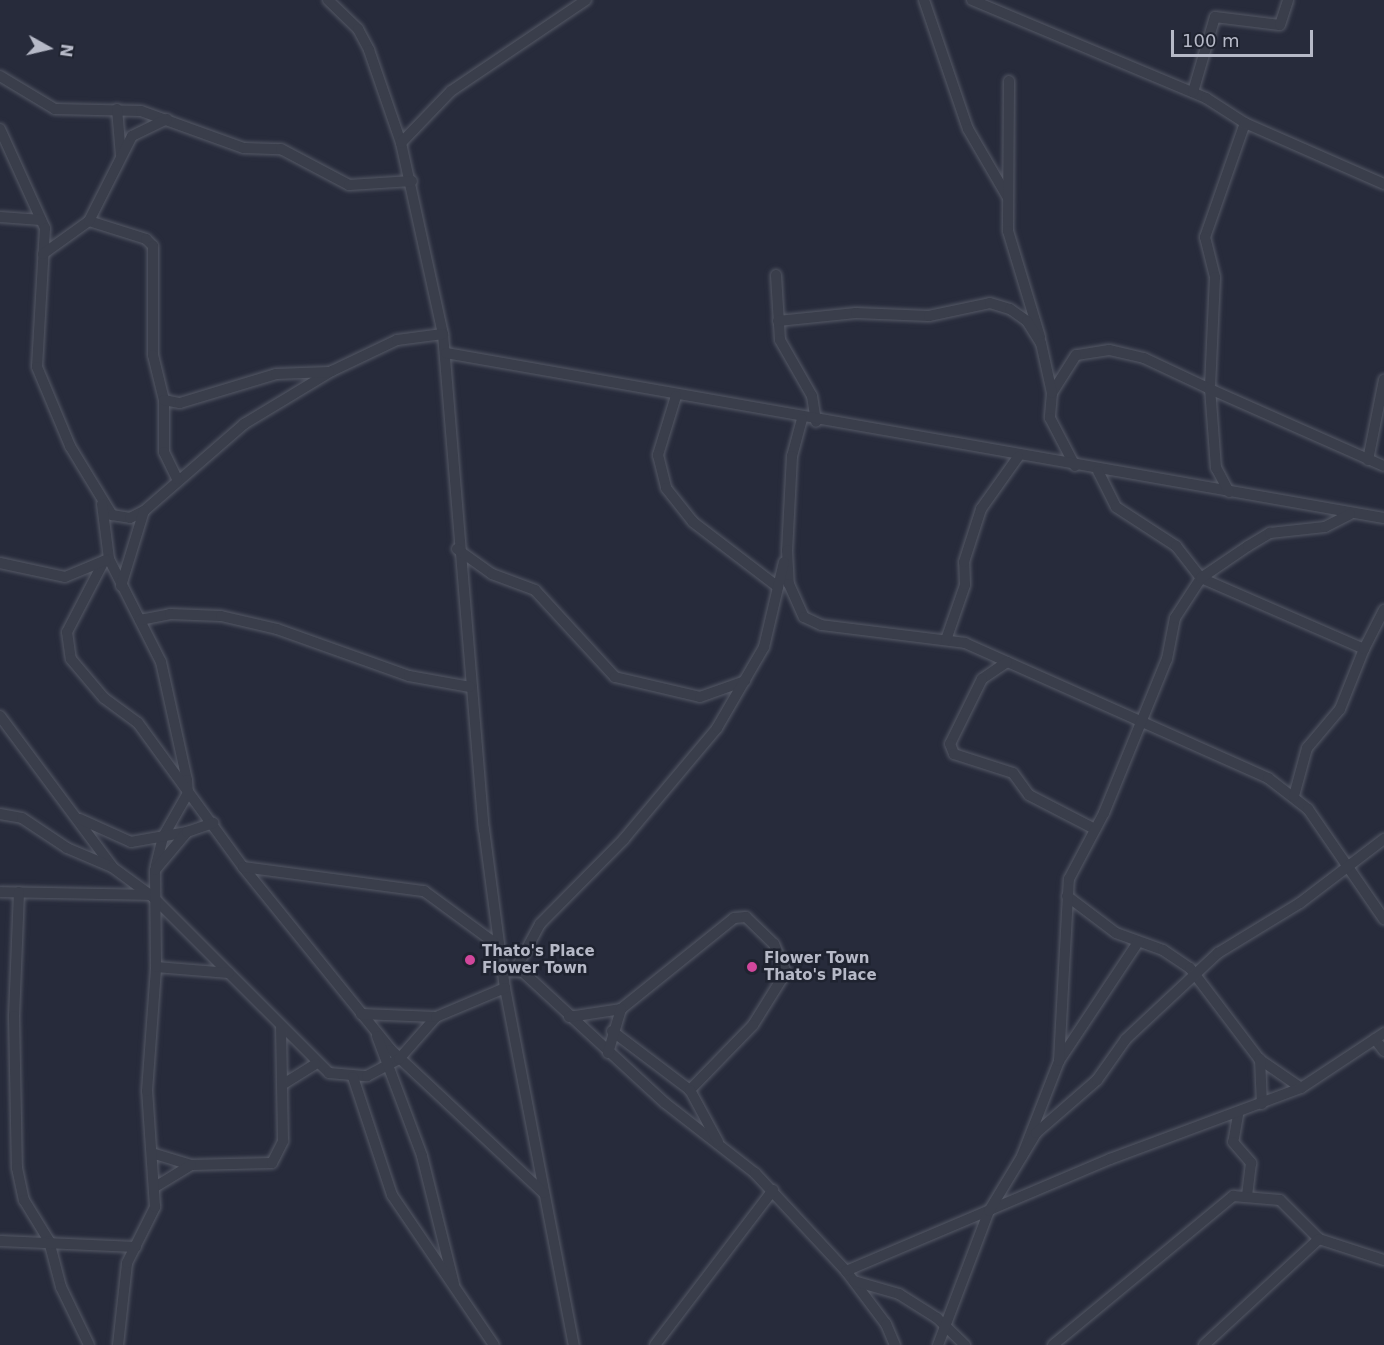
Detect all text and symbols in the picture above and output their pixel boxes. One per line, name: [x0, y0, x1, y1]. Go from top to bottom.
north arrow: [18, 18, 78, 78]
scale bar: [1174, 18, 1316, 56]
text: 100 m: [1182, 30, 1240, 51]
text: N: [56, 43, 77, 59]
place label: Thato's Place Flower Town: [482, 942, 595, 977]
place label: Flower Town Thato's Place: [764, 949, 877, 984]
marker: Thato's Place Flower Town: [463, 953, 477, 967]
marker: Flower Town Thato's Place: [745, 960, 759, 974]

